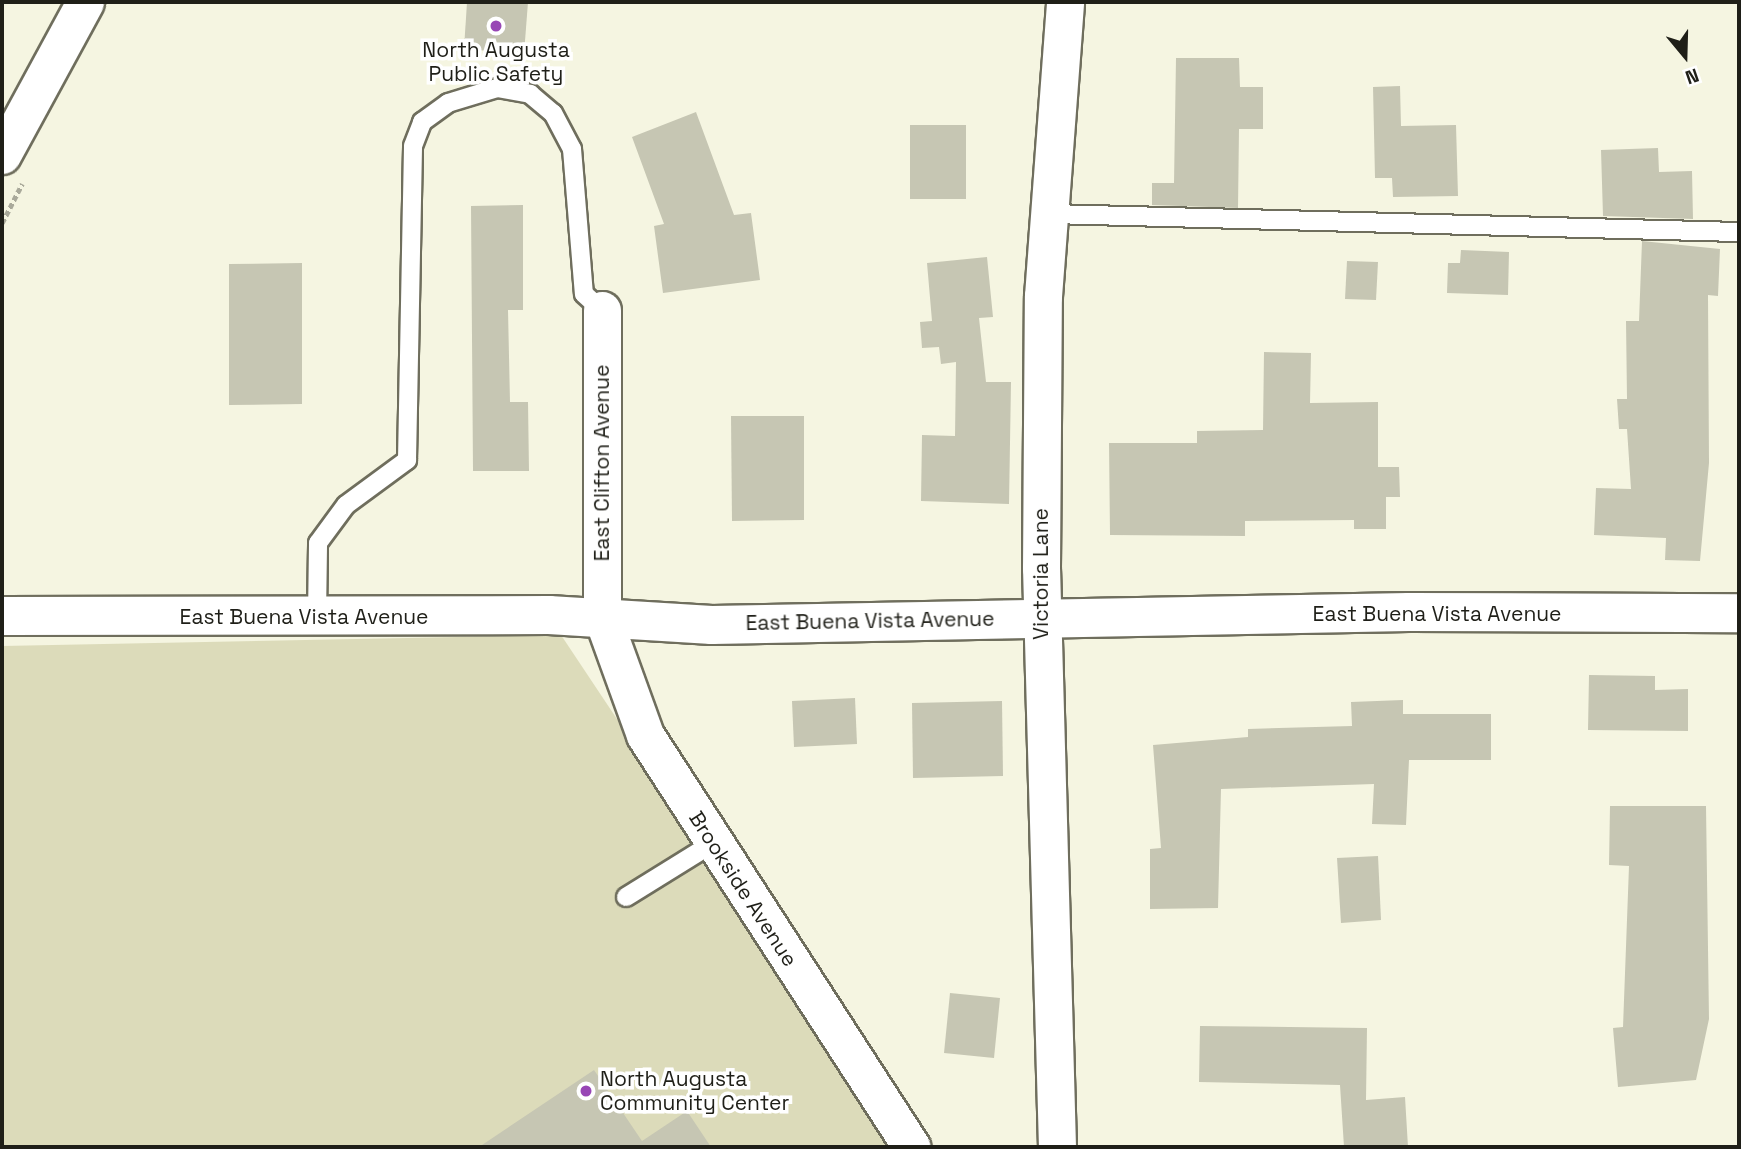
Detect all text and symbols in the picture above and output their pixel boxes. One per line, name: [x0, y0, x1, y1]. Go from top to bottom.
marker: North Augusta Public Safety: [488, 18, 504, 34]
north arrow: [1650, 21, 1720, 91]
place label: North Augusta Public Safety: [422, 37, 570, 87]
text: N: [1682, 62, 1702, 90]
street label: East Clifton Avenue: [589, 364, 615, 562]
street label: Victoria Lane: [1028, 508, 1054, 640]
street label: East Buena Vista Avenue: [1312, 601, 1562, 627]
street label: East Buena Vista Avenue: [179, 604, 429, 630]
street label: East Buena Vista Avenue: [745, 606, 995, 636]
street label: Brookside Avenue: [683, 807, 803, 971]
place label: North Augusta Community Center: [600, 1066, 789, 1116]
marker: North Augusta Community Center: [578, 1083, 594, 1099]

